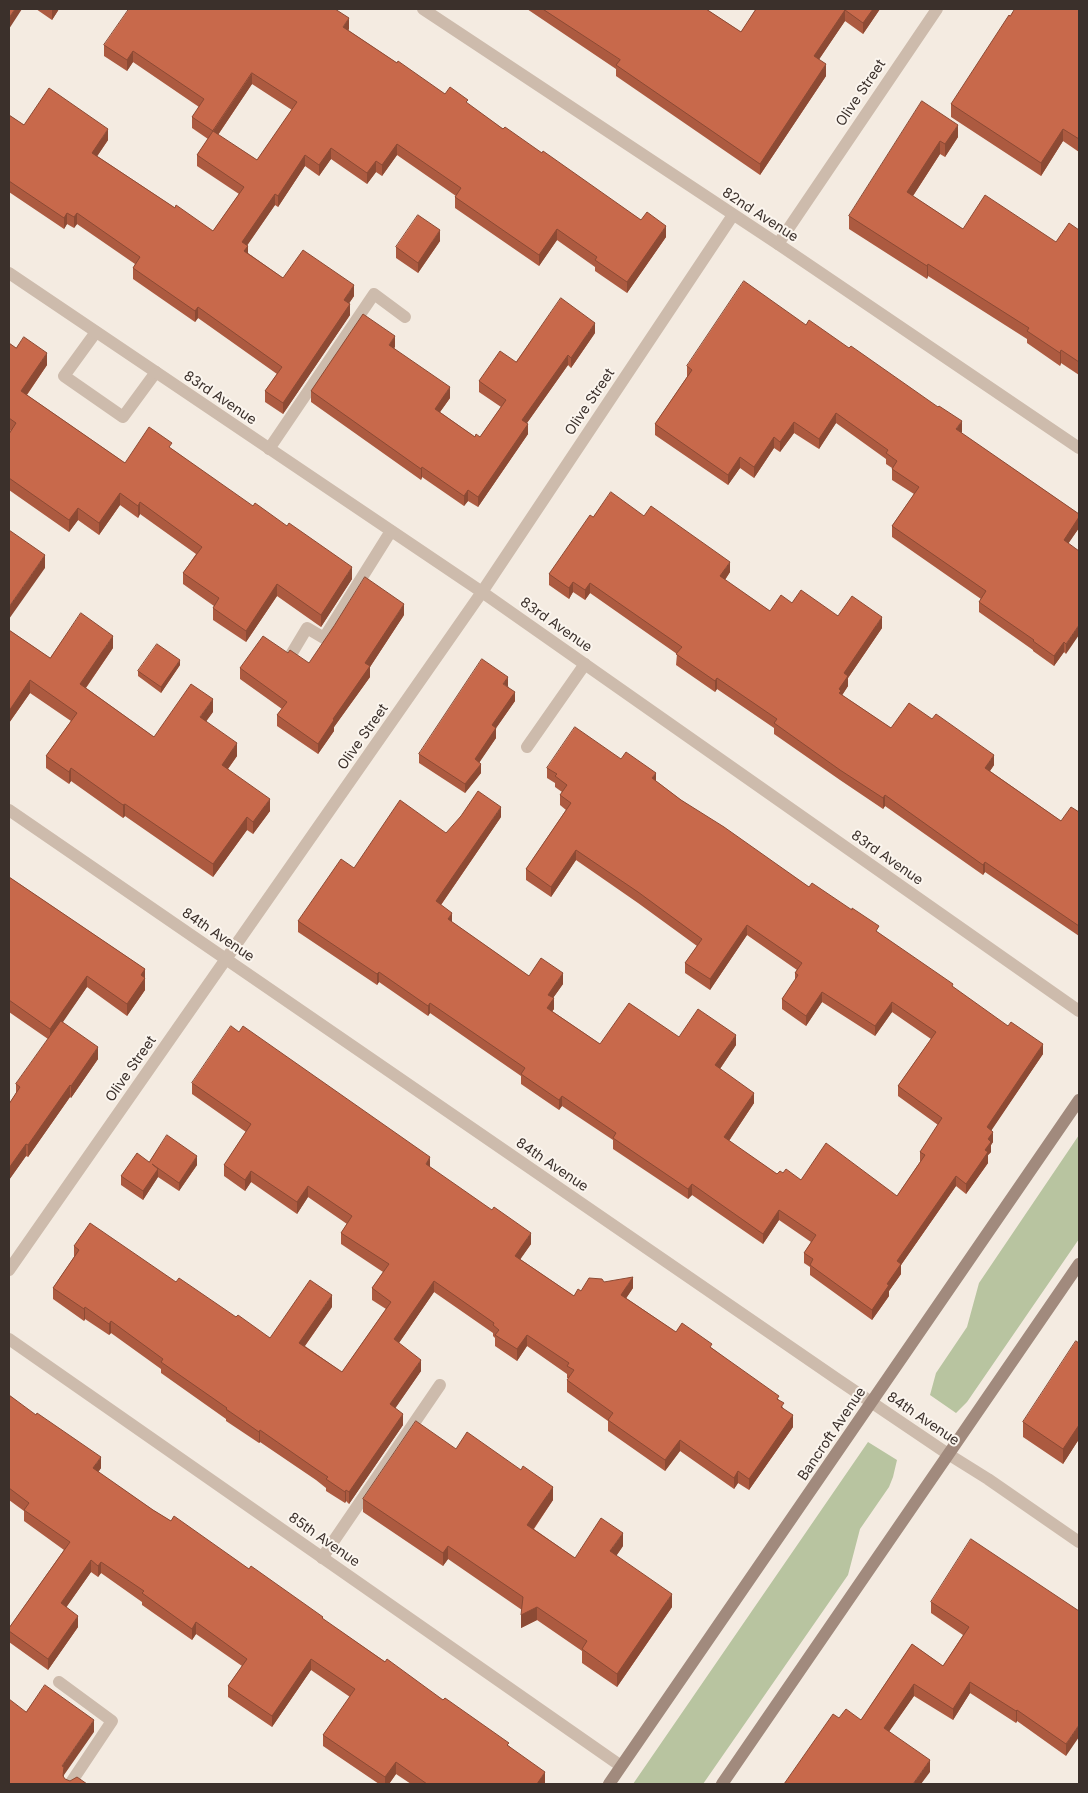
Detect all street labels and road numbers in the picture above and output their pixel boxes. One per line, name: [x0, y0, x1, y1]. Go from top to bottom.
street label: Olive Street: [833, 57, 889, 129]
street label: 82nd Avenue: [719, 184, 801, 246]
street label: Olive Street: [562, 366, 618, 438]
street label: 83rd Avenue: [180, 368, 260, 428]
street label: 83rd Avenue: [517, 594, 595, 656]
street label: Olive Street: [334, 701, 392, 773]
street label: 83rd Avenue: [848, 827, 926, 889]
street label: 84th Avenue: [179, 905, 257, 965]
street label: Olive Street: [102, 1033, 160, 1105]
street label: 84th Avenue: [513, 1135, 591, 1195]
street label: Bancroft Avenue: [795, 1384, 869, 1484]
street label: 84th Avenue: [884, 1389, 962, 1449]
street label: 85th Avenue: [285, 1509, 363, 1571]

